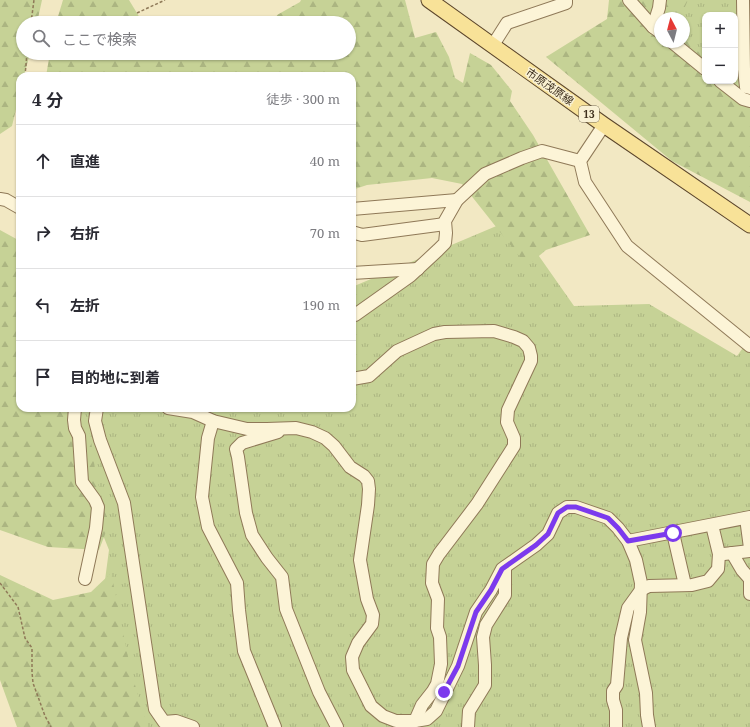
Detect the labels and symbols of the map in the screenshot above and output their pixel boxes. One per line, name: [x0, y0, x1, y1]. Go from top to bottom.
north arrow: [654, 12, 690, 48]
street label: 市原茂原線: [523, 64, 577, 108]
road number: 13: [579, 106, 599, 122]
route start: [664, 524, 682, 542]
route end: [435, 683, 453, 701]

